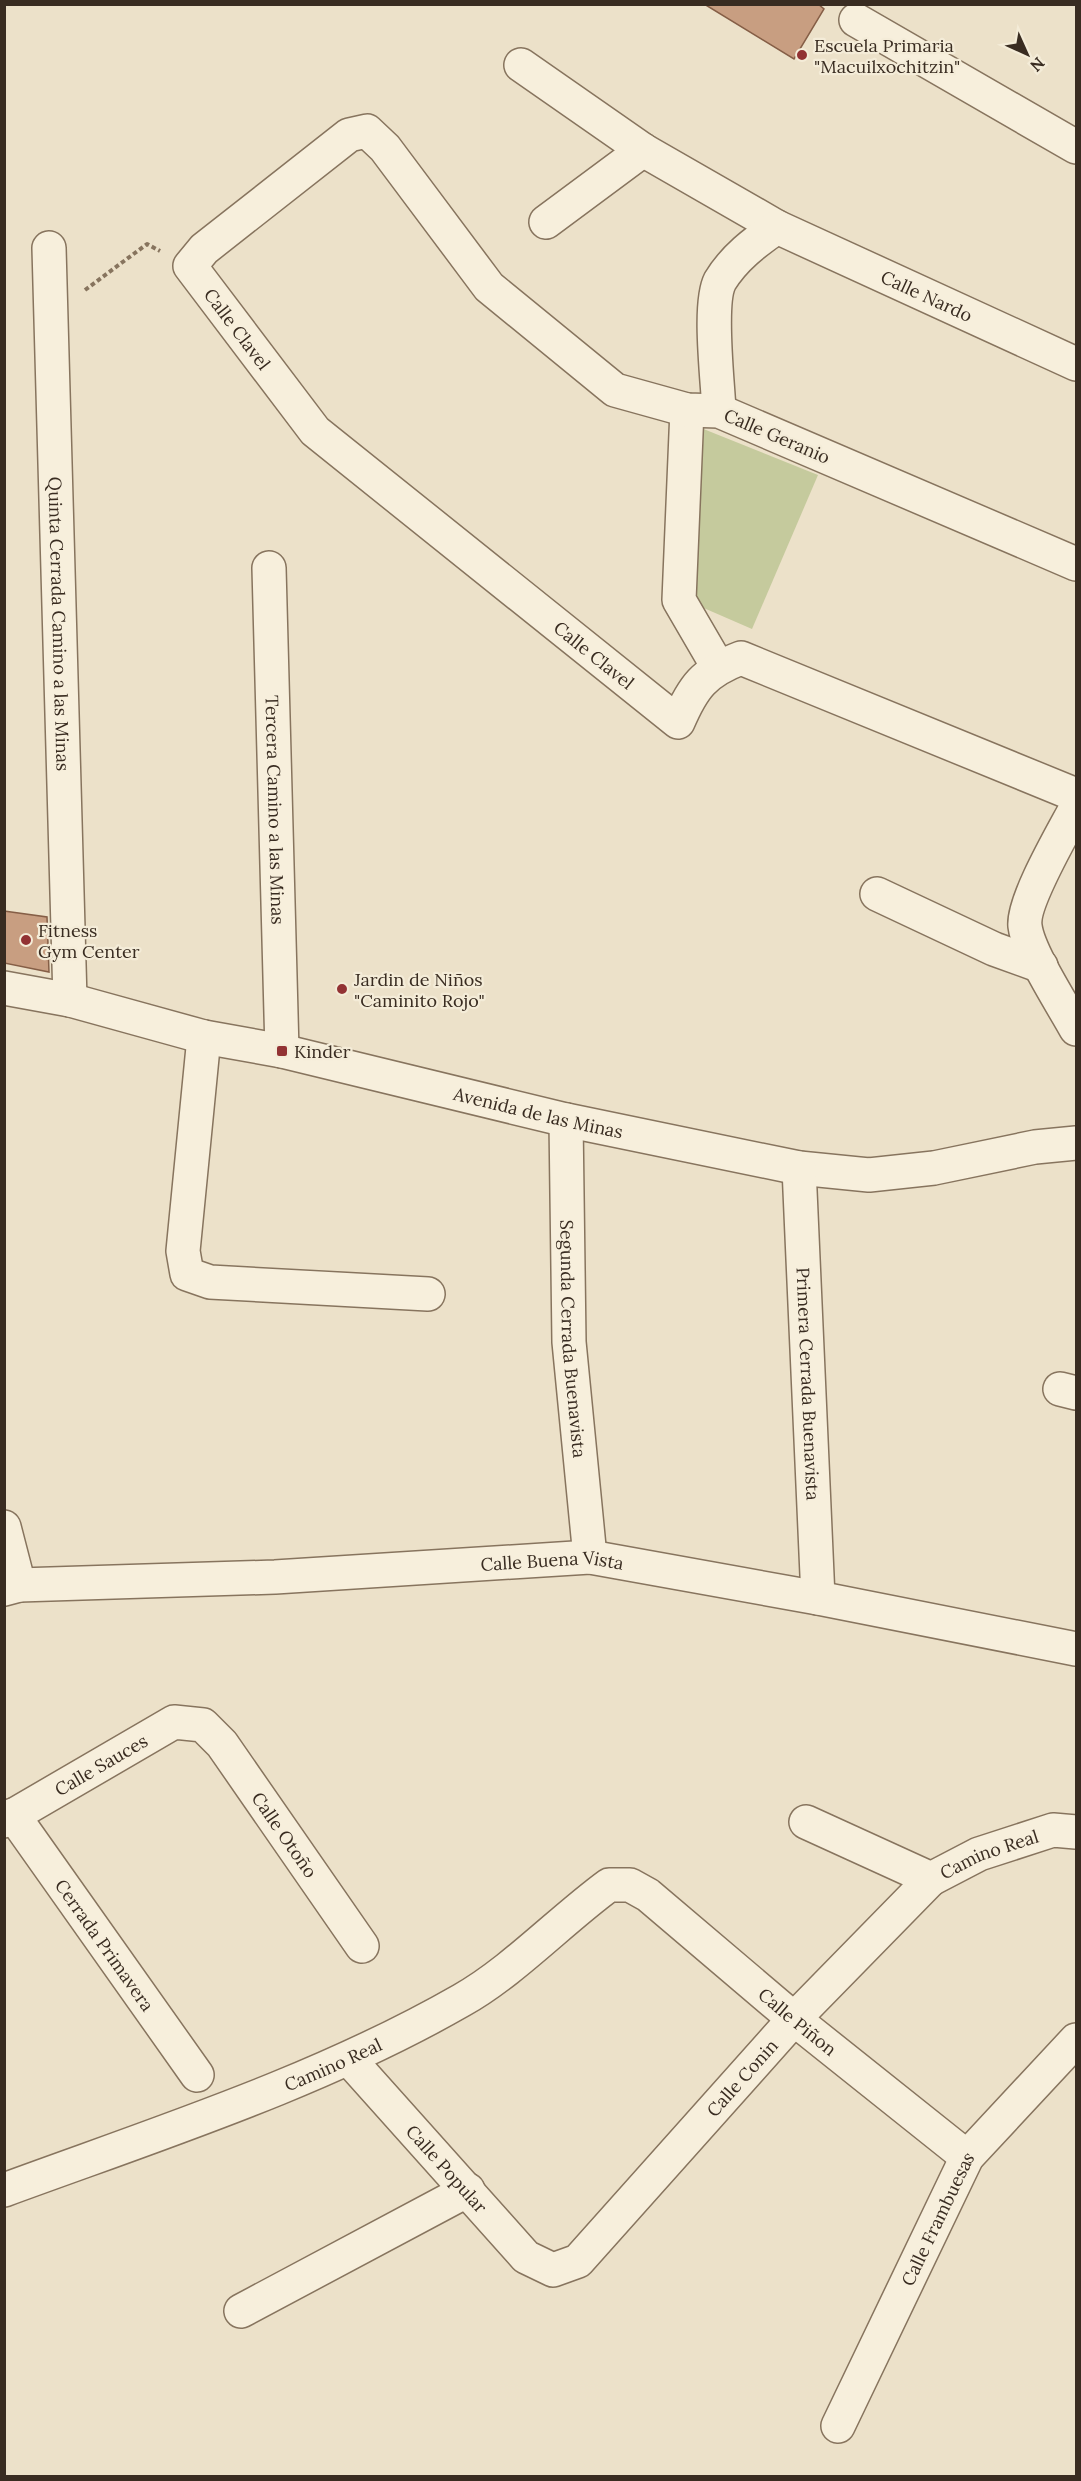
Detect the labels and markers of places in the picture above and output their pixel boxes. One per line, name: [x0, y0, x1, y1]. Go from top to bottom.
place label: Escuela Primaria "Macuilxochitzin": [814, 34, 960, 78]
marker: Escuela Primaria "Macuilxochitzin": [795, 48, 809, 62]
place label: Fitness Gym Center: [38, 919, 140, 963]
marker: Fitness Gym Center: [19, 933, 33, 947]
place label: Jardin de Niños "Caminito Rojo": [353, 968, 485, 1012]
marker: Jardin de Niños "Caminito Rojo": [335, 982, 349, 996]
place label: Kinder: [294, 1040, 351, 1063]
marker: Kinder: [275, 1044, 289, 1058]

